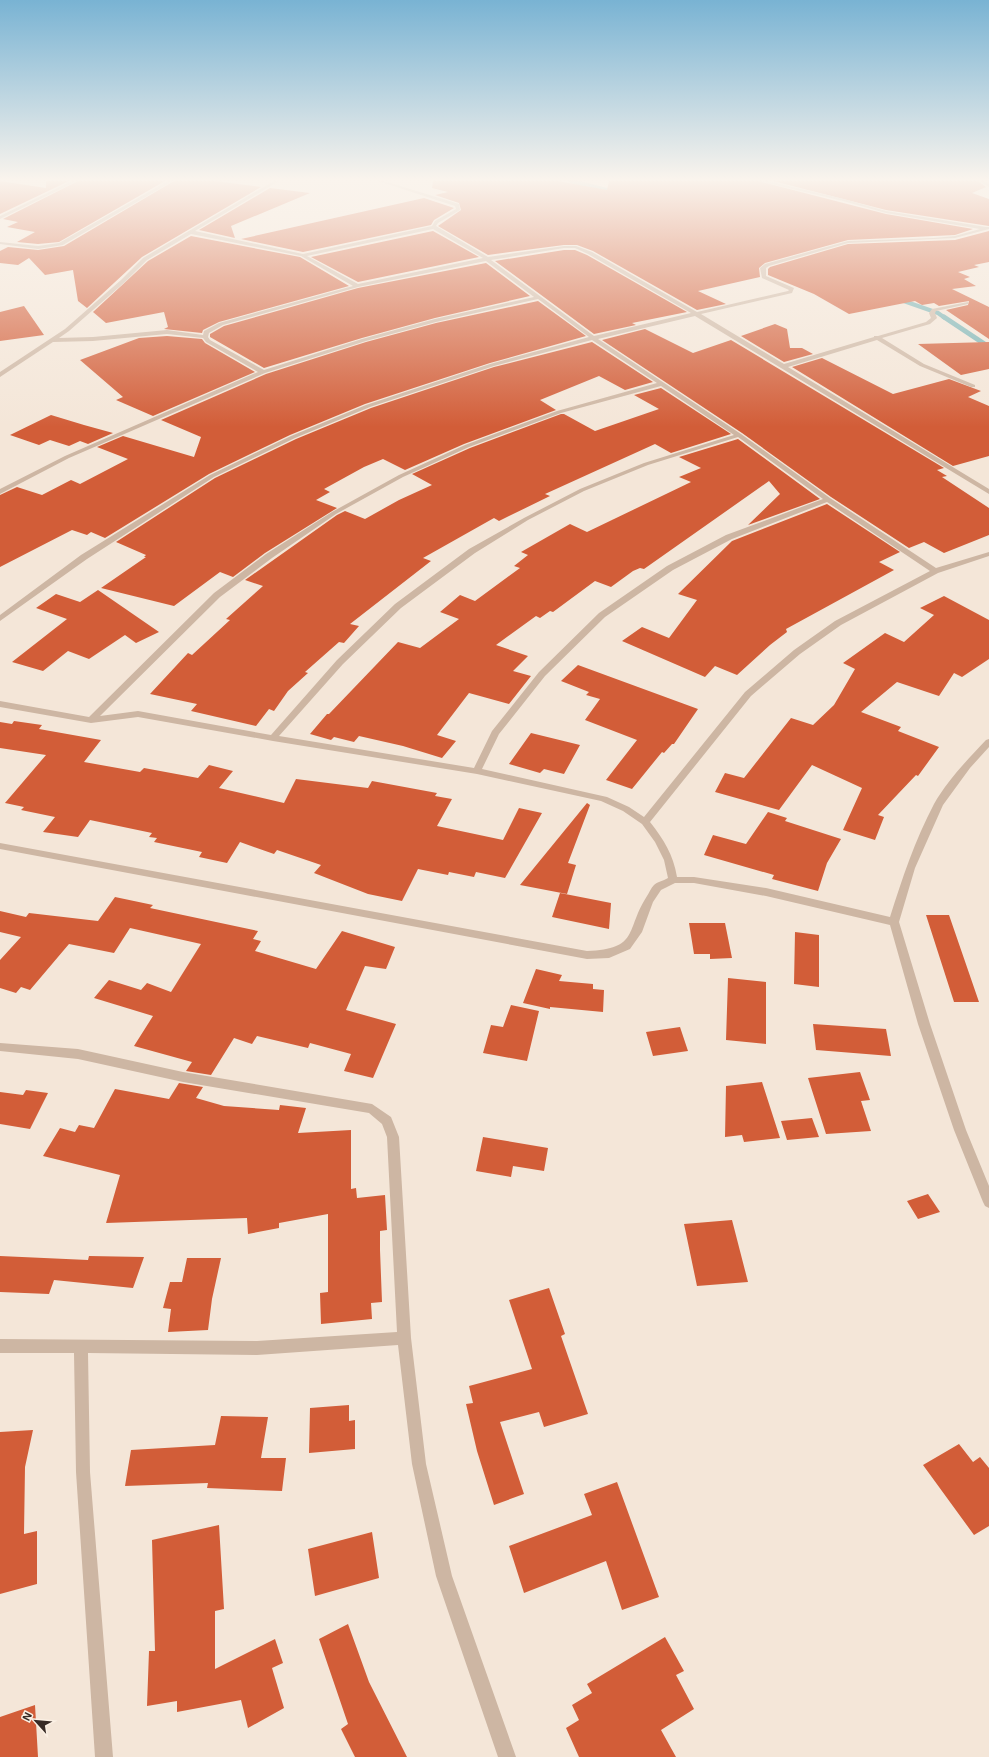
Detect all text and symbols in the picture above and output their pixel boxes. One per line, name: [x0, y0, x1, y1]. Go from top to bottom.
north arrow: [16, 1701, 56, 1741]
text: N: [19, 1710, 34, 1723]

